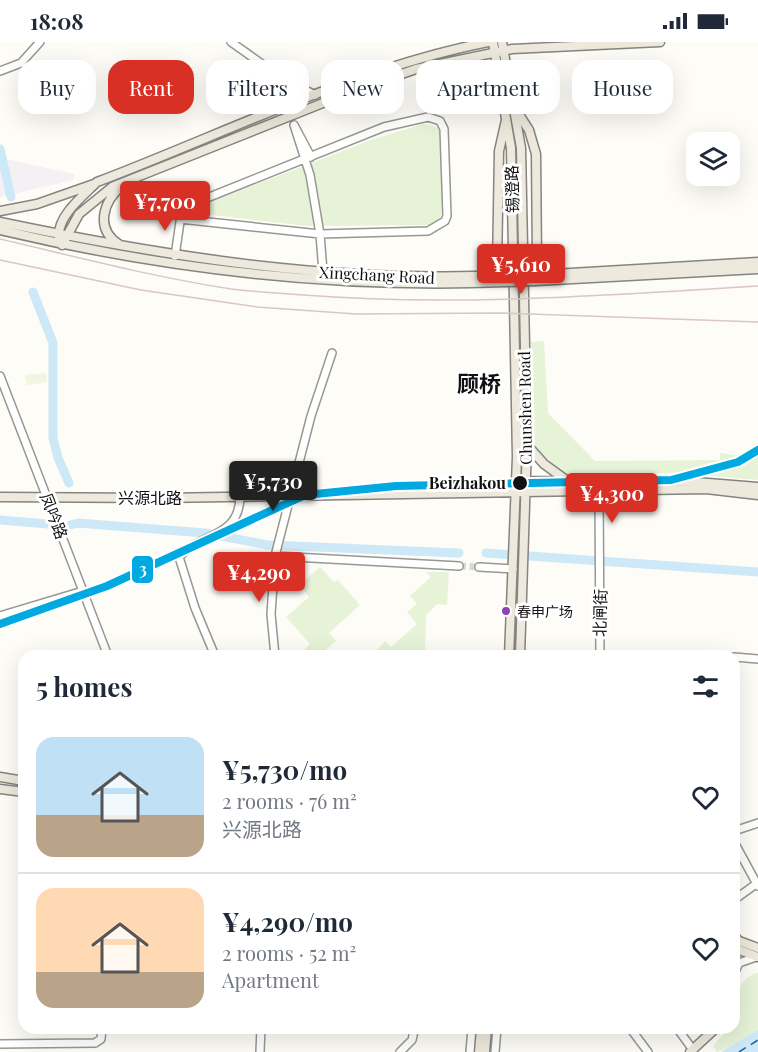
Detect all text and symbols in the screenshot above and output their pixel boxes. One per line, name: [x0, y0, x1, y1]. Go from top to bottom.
text: 18:08: [30, 6, 84, 36]
chip: Buy: [18, 60, 96, 114]
chip: Rent: [108, 60, 194, 114]
chip: Filters: [206, 60, 309, 114]
chip: New: [321, 60, 404, 114]
chip: Apartment: [416, 60, 560, 114]
chip: House: [572, 60, 673, 114]
map controls: [686, 132, 740, 186]
button: layers: [686, 132, 740, 186]
street label: 锡澄路: [501, 165, 522, 213]
pin: ¥7,700: [116, 181, 214, 232]
text: ¥7,700: [134, 187, 196, 214]
pin: ¥5,610: [472, 244, 570, 295]
text: ¥5,610: [491, 250, 551, 277]
street label: Xingchang Road: [319, 261, 435, 288]
street label: Chunshen Road: [513, 351, 536, 465]
district label: 顾桥: [457, 368, 501, 398]
pin: ¥5,730: [224, 461, 322, 512]
text: ¥5,730: [243, 467, 303, 494]
place label: Beizhakou: [429, 472, 506, 493]
pin: ¥4,300: [563, 473, 661, 524]
marker: Beizhakou: [511, 474, 529, 492]
text: ¥4,300: [580, 479, 644, 506]
street label: 兴源北路: [118, 487, 182, 508]
street label: 凤吟路: [36, 490, 73, 542]
pin: ¥4,290: [210, 552, 308, 603]
line badge: 3: [131, 555, 154, 584]
text: 3: [139, 558, 147, 579]
text: ¥4,290: [227, 558, 291, 585]
street label: 北闸街: [589, 589, 610, 637]
place label: 春申广场: [517, 602, 573, 621]
marker: 春申广场: [500, 605, 512, 617]
text: 5 homes: [36, 669, 132, 704]
icon: filters: [689, 670, 722, 703]
text: ¥5,730/mo: [222, 752, 347, 787]
icon: home: [84, 761, 156, 833]
icon: heart: [689, 781, 722, 814]
text: 2 rooms · 76 m²: [222, 787, 357, 814]
text: 兴源北路: [222, 815, 302, 842]
text: ¥4,290/mo: [222, 904, 353, 939]
icon: home: [84, 912, 156, 984]
icon: heart: [689, 932, 722, 965]
text: 2 rooms · 52 m²: [222, 939, 356, 966]
text: Apartment: [222, 966, 319, 993]

